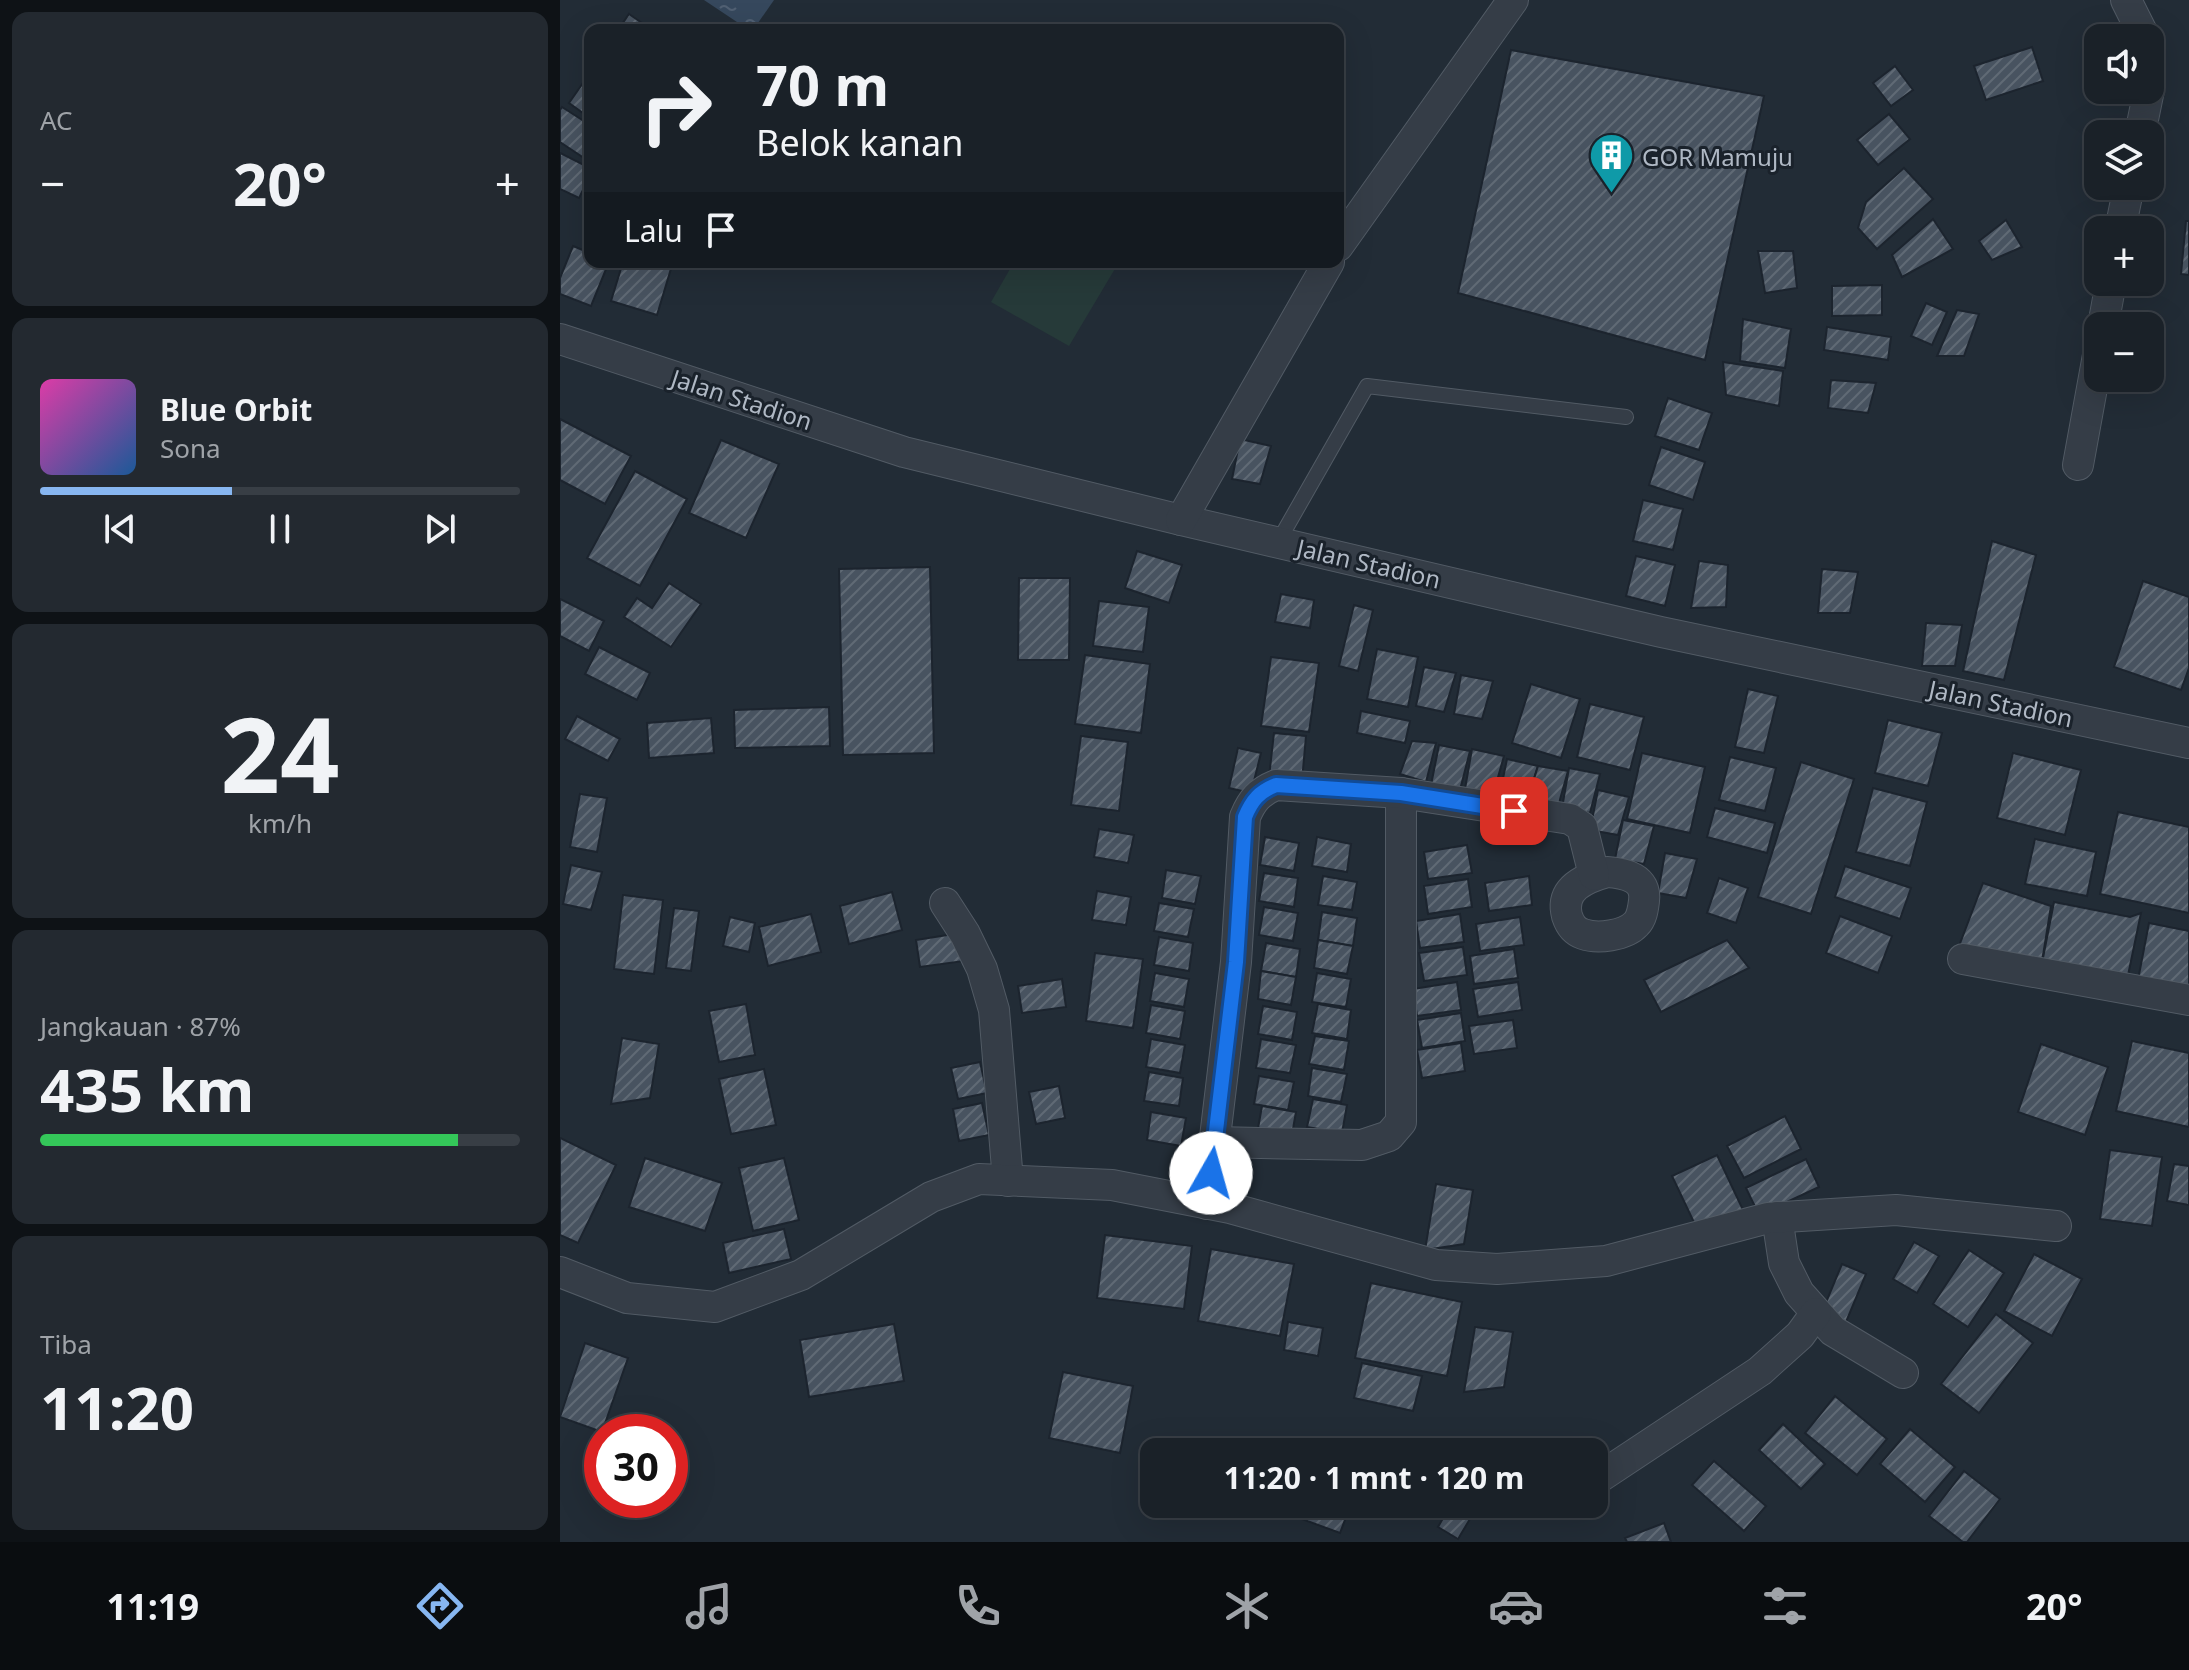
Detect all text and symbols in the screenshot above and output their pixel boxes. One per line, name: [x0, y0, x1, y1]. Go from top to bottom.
map controls: [2084, 24, 2164, 392]
button: sound: [2084, 24, 2164, 104]
text: 70 m: [756, 46, 889, 122]
icon: right: [624, 56, 728, 160]
text: AC: [40, 102, 73, 138]
text: Belok kanan: [756, 118, 963, 167]
button: layers: [2084, 120, 2164, 200]
building icon: GOR Mamuju: [1587, 132, 1635, 195]
place label: GOR Mamuju: [1642, 140, 1793, 173]
text: 20°: [233, 142, 327, 224]
text: −: [40, 153, 65, 213]
text: +: [495, 153, 520, 213]
icon: arrive: [699, 208, 743, 252]
text: Lalu: [624, 210, 683, 251]
button: +: [2084, 216, 2164, 296]
button: −: [2084, 312, 2164, 392]
street label: Jalan Stadion: [665, 360, 817, 437]
text: Blue Orbit: [160, 389, 312, 430]
text: Sona: [160, 430, 221, 466]
icon: previous: [98, 507, 142, 551]
icon: pause: [258, 507, 302, 551]
icon: next: [418, 507, 462, 551]
street label: Jalan Stadion: [1292, 530, 1444, 596]
street label: Jalan Stadion: [1924, 671, 2076, 734]
text: 24: [221, 682, 339, 823]
pin: [1480, 777, 1548, 845]
icon: arrive: [1492, 789, 1536, 833]
text: km/h: [248, 805, 312, 841]
text: Jangkauan · 87%: [40, 1008, 241, 1044]
text: 435 km: [40, 1048, 254, 1130]
position arrow: [1169, 1131, 1253, 1215]
text: Tiba: [40, 1326, 92, 1362]
text: 11:20: [40, 1366, 194, 1448]
speed limit sign: 30: [584, 1414, 688, 1518]
text: 11:20 · 1 mnt · 120 m: [1224, 1457, 1524, 1498]
icon: directions: [412, 1578, 468, 1634]
icon: music: [681, 1578, 737, 1634]
icon: phone: [950, 1578, 1006, 1634]
icon: climate: [1219, 1578, 1275, 1634]
icon: car: [1488, 1578, 1544, 1634]
icon: filters: [1757, 1578, 1813, 1634]
text: 11:19: [107, 1582, 199, 1631]
text: 20°: [2026, 1582, 2082, 1631]

